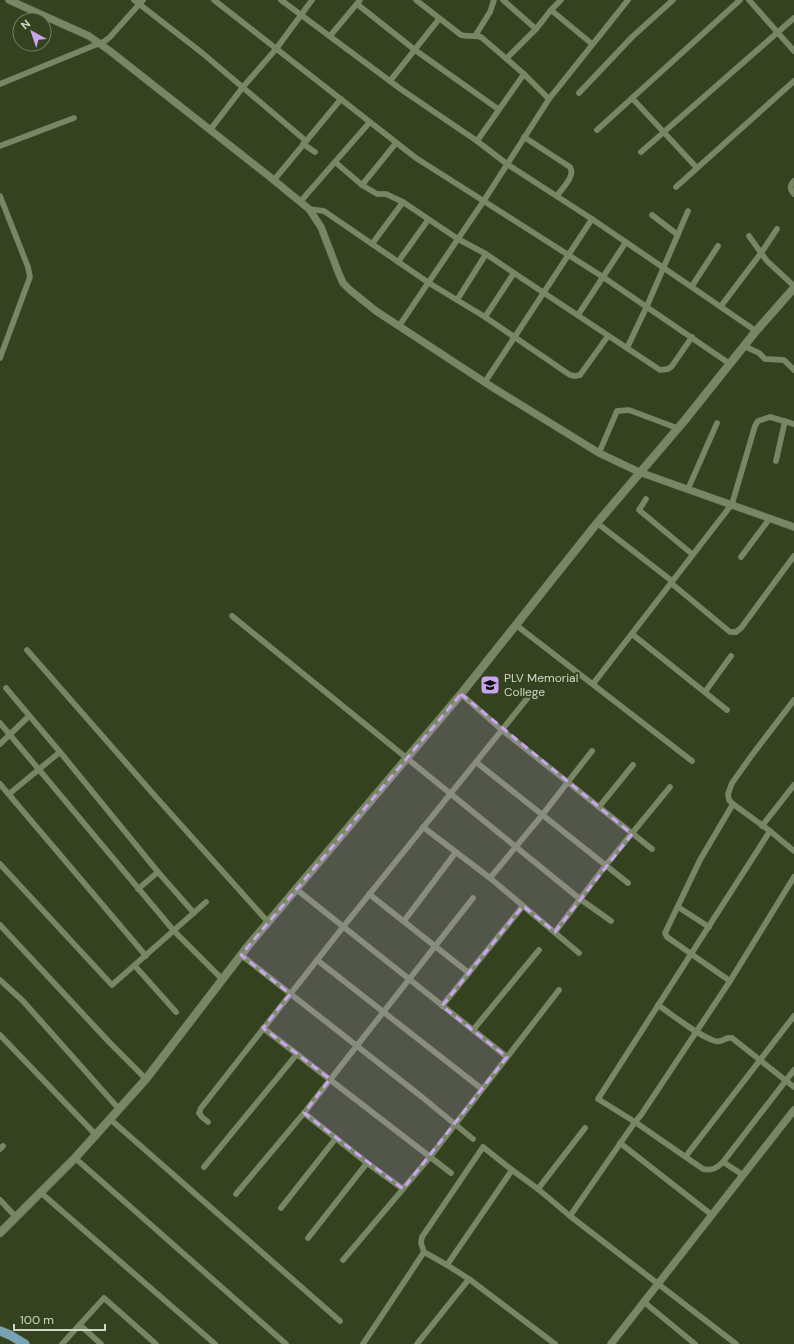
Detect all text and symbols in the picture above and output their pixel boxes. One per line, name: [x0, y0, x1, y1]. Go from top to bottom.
north arrow: [12, 12, 52, 52]
text: N: [18, 16, 33, 32]
place label: PLV Memorial College: [504, 670, 578, 700]
school or university icon: PLV Memorial College: [479, 674, 501, 696]
scale bar: [14, 1306, 105, 1332]
text: 100 m: [20, 1312, 54, 1328]

